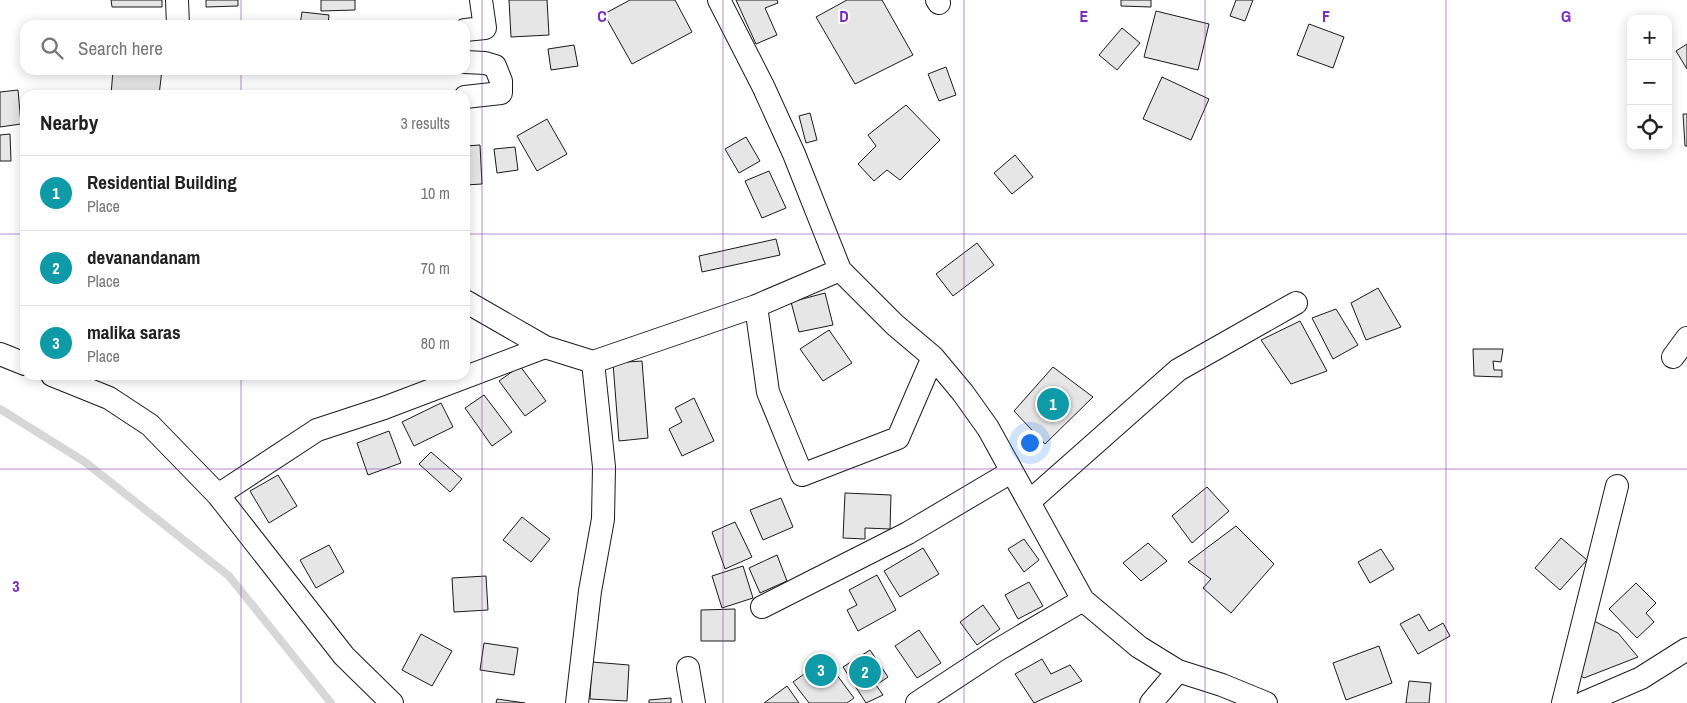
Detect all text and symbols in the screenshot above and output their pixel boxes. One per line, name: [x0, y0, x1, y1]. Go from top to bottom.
text: C: [597, 5, 607, 27]
text: D: [839, 5, 849, 27]
text: E: [1080, 5, 1089, 27]
text: F: [1322, 5, 1330, 27]
text: G: [1561, 5, 1571, 27]
map controls: [1627, 15, 1672, 150]
button: +: [1627, 15, 1672, 60]
search box: [20, 20, 470, 75]
icon: search: [38, 34, 66, 62]
text: Search here: [78, 35, 163, 61]
button: −: [1627, 60, 1672, 105]
button: locate: [1627, 105, 1672, 150]
text: Nearby: [40, 108, 98, 137]
text: 3 results: [400, 112, 450, 134]
text: Residential Building: [87, 169, 237, 195]
text: 1: [52, 182, 60, 204]
text: 10 m: [421, 182, 450, 204]
text: Place: [87, 195, 120, 217]
text: devanandanam: [87, 244, 200, 270]
text: 2: [52, 257, 60, 279]
text: 70 m: [421, 257, 450, 279]
text: Place: [87, 270, 120, 292]
text: malika saras: [87, 319, 181, 345]
text: 3: [52, 332, 60, 354]
text: 80 m: [421, 332, 450, 354]
text: Place: [87, 345, 120, 367]
pin: 1: [1037, 385, 1069, 423]
your location: [1017, 430, 1043, 456]
text: 3: [12, 575, 20, 597]
pin: 3: [805, 651, 837, 689]
pin: 2: [849, 653, 881, 691]

